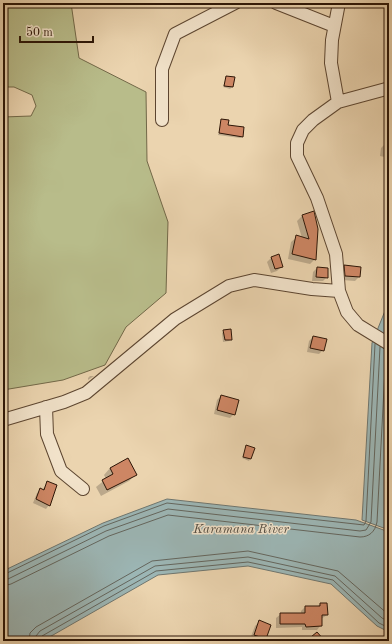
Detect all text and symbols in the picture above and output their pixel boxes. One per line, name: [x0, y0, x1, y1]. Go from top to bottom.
scale bar: [20, 18, 93, 44]
text: 50 m: [26, 26, 53, 39]
water label: Karamana River: [192, 523, 289, 536]

